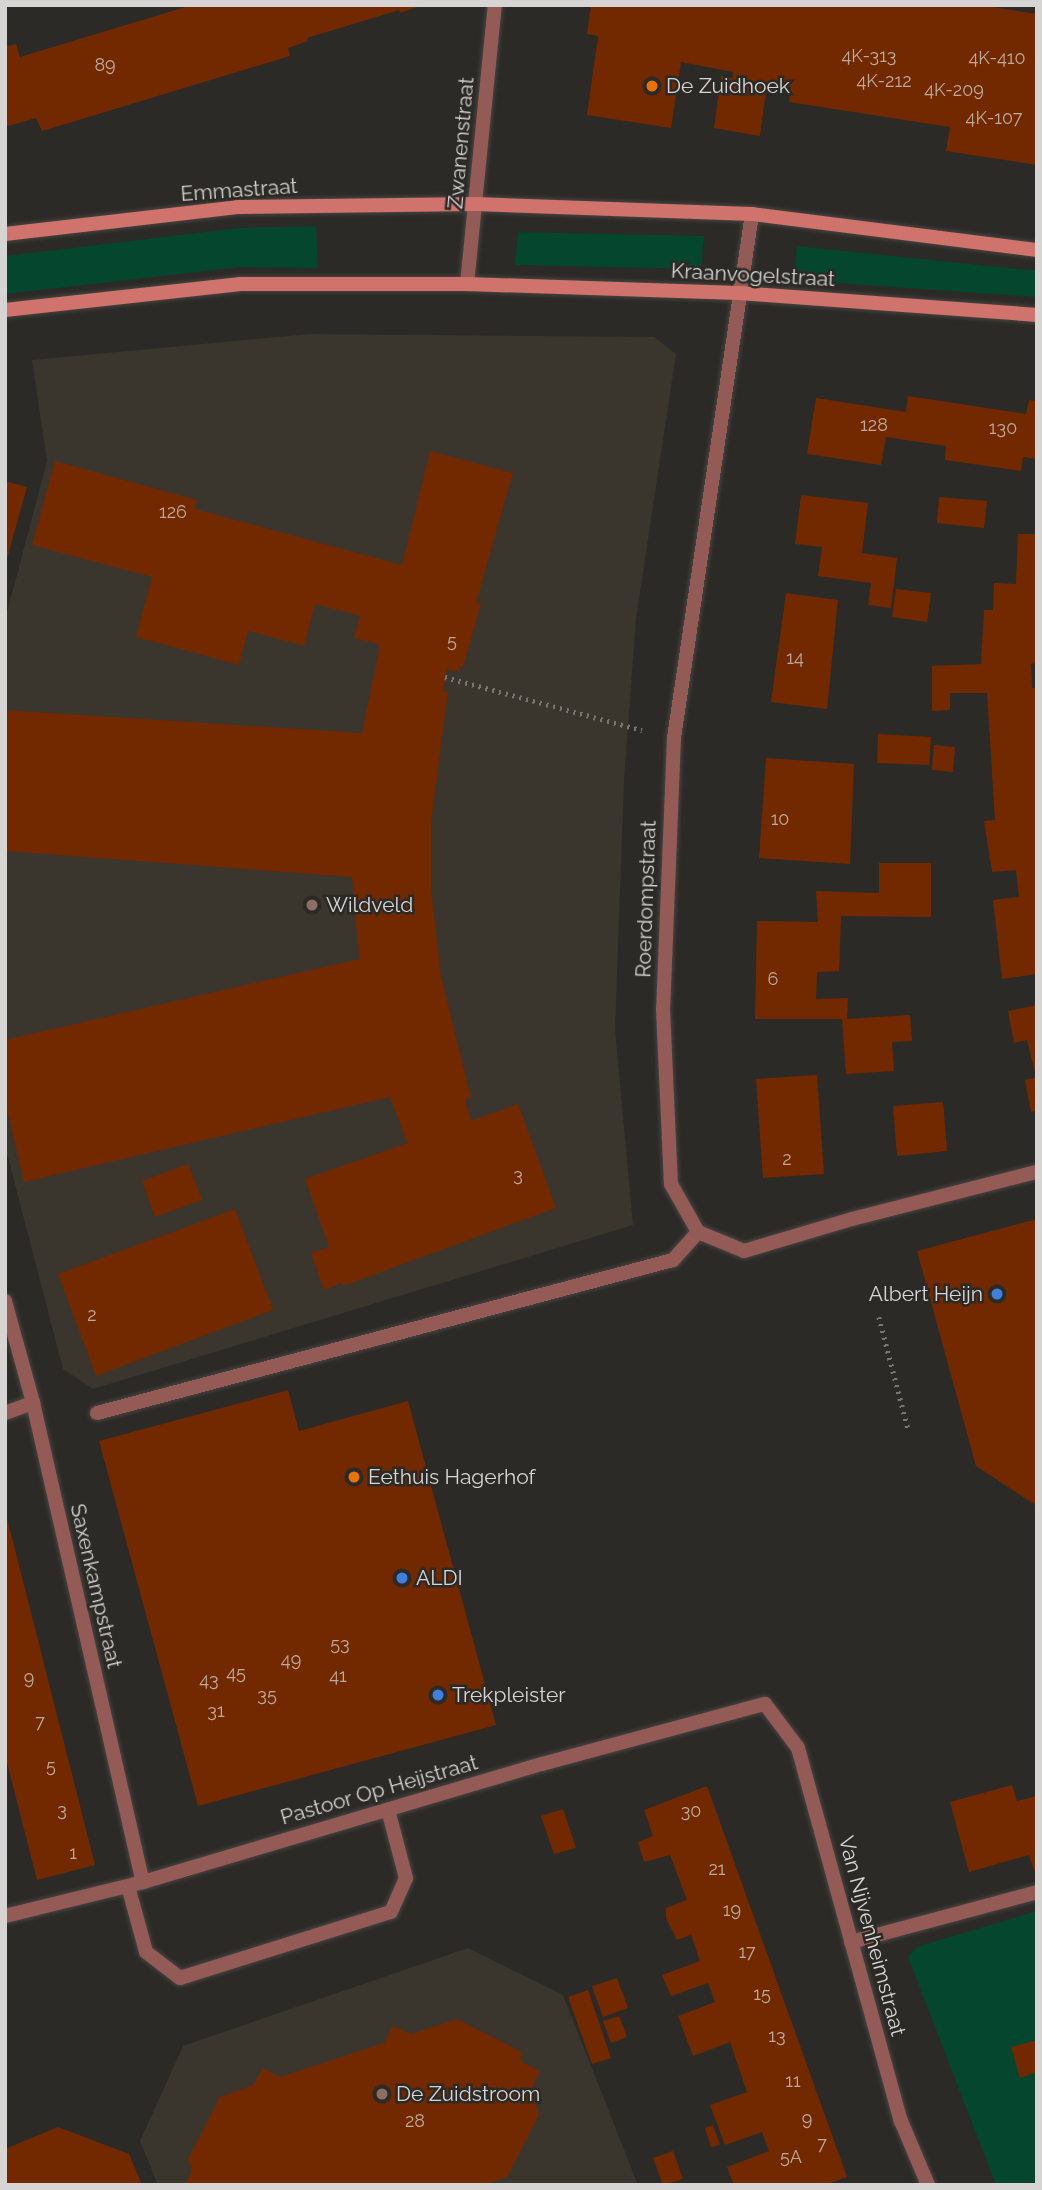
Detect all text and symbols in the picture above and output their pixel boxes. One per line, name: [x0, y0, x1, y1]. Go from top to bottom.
house number: 4K-313: [842, 45, 896, 67]
house number: 4K-410: [968, 47, 1026, 69]
house number: 89: [94, 54, 116, 76]
house number: 4K-212: [856, 70, 912, 92]
place label: De Zuidhoek: [666, 73, 790, 99]
street label: Zwanenstraat: [443, 76, 479, 210]
marker: De Zuidhoek: [644, 78, 660, 94]
house number: 4K-209: [924, 79, 984, 101]
house number: 4K-107: [966, 107, 1022, 129]
street label: Emmastraat: [180, 173, 298, 207]
street label: Kraanvogelstraat: [670, 258, 836, 292]
house number: 128: [860, 414, 888, 436]
house number: 130: [989, 417, 1017, 439]
house number: 126: [159, 501, 187, 523]
house number: 5: [447, 630, 457, 652]
house number: 14: [786, 647, 804, 669]
house number: 10: [771, 808, 789, 830]
street label: Roerdompstraat: [631, 820, 661, 978]
place label: Wildveld: [326, 892, 413, 918]
marker: Wildveld: [304, 897, 320, 913]
house number: 6: [768, 968, 778, 990]
house number: 2: [782, 1148, 792, 1170]
house number: 3: [513, 1164, 523, 1186]
place label: Albert Heijn: [869, 1281, 983, 1307]
marker: Albert Heijn: [989, 1286, 1005, 1302]
house number: 2: [87, 1304, 97, 1326]
place label: Eethuis Hagerhof: [368, 1464, 536, 1490]
marker: Eethuis Hagerhof: [346, 1469, 362, 1485]
street label: Saxenkampstraat: [65, 1501, 127, 1671]
place label: ALDI: [416, 1565, 463, 1591]
marker: ALDI: [394, 1570, 410, 1586]
house number: 53: [330, 1633, 350, 1655]
house number: 49: [281, 1649, 301, 1671]
house number: 45: [226, 1662, 246, 1684]
house number: 41: [329, 1665, 347, 1687]
house number: 9: [24, 1667, 34, 1689]
house number: 43: [199, 1669, 219, 1691]
place label: Trekpleister: [452, 1682, 566, 1708]
house number: 35: [257, 1684, 277, 1706]
marker: Trekpleister: [430, 1687, 446, 1703]
house number: 31: [207, 1700, 225, 1722]
house number: 7: [35, 1711, 45, 1733]
street label: Pastoor Op Heijstraat: [277, 1750, 481, 1830]
house number: 5: [46, 1755, 56, 1777]
house number: 3: [57, 1799, 67, 1821]
house number: 30: [681, 1800, 701, 1822]
street label: Van Nijvenheimstraat: [833, 1833, 911, 2039]
house number: 1: [69, 1842, 77, 1864]
house number: 21: [708, 1858, 726, 1880]
house number: 19: [723, 1899, 741, 1921]
house number: 17: [738, 1941, 756, 1963]
house number: 15: [753, 1983, 771, 2005]
house number: 13: [768, 2025, 786, 2047]
house number: 11: [785, 2070, 801, 2092]
place label: De Zuidstroom: [396, 2081, 540, 2107]
marker: De Zuidstroom: [374, 2086, 390, 2102]
house number: 9: [802, 2108, 812, 2130]
house number: 28: [405, 2110, 425, 2132]
house number: 7: [817, 2133, 827, 2155]
house number: 5A: [780, 2146, 802, 2168]

